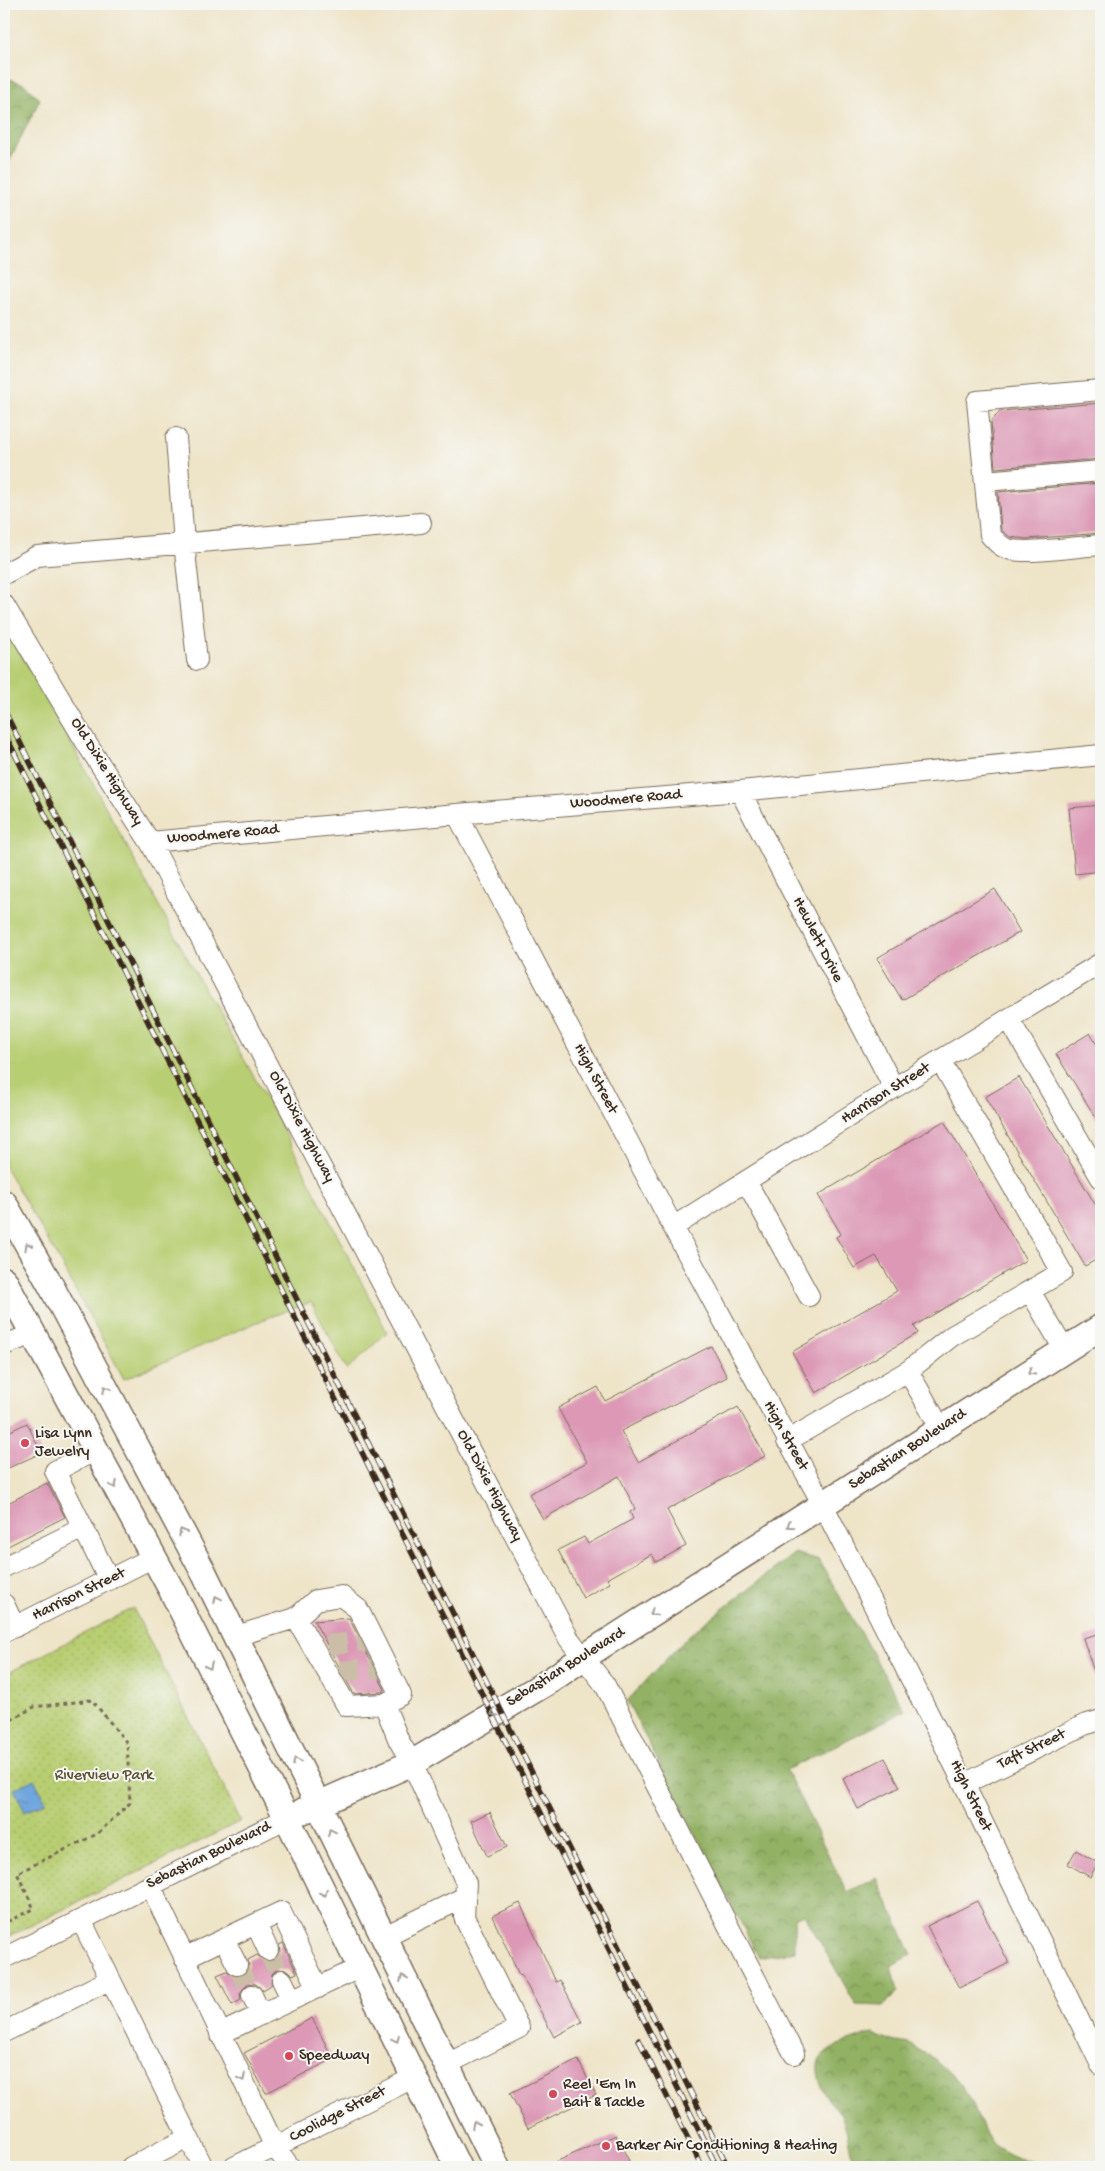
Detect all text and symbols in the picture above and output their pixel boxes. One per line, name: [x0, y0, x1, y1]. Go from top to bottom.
street label: Old Dixie Highway: [65, 715, 147, 830]
street label: Woodmere Road: [569, 786, 684, 814]
street label: Woodmere Road: [166, 821, 281, 849]
street label: Hewlett Drive: [787, 894, 847, 987]
street label: High Street: [569, 1041, 622, 1119]
street label: Harrison Street: [838, 1058, 935, 1129]
street label: Old Dixie Highway: [264, 1068, 338, 1186]
one-way arrow: [25, 1242, 35, 1251]
one-way arrow: [1027, 1366, 1036, 1376]
one-way arrow: [102, 1385, 112, 1394]
street label: High Street: [758, 1398, 813, 1475]
street label: Sebastian Boulevard: [846, 1404, 972, 1495]
place label: Lisa Lynn Jewelry: [35, 1425, 92, 1462]
street label: Old Dixie Highway: [452, 1427, 526, 1545]
marker: Lisa Lynn Jewelry: [19, 1437, 31, 1449]
one-way arrow: [108, 1480, 118, 1489]
one-way arrow: [787, 1519, 796, 1529]
one-way arrow: [179, 1528, 189, 1537]
street label: Harrison Street: [29, 1564, 130, 1626]
one-way arrow: [213, 1595, 223, 1604]
one-way arrow: [650, 1606, 659, 1616]
street label: Sebastian Boulevard: [503, 1623, 630, 1712]
one-way arrow: [203, 1660, 213, 1669]
one-way arrow: [490, 1707, 499, 1717]
street label: Taft Street: [994, 1725, 1070, 1775]
one-way arrow: [292, 1757, 303, 1766]
street label: High Street: [945, 1757, 996, 1836]
park label: Riverview Park: [55, 1767, 155, 1786]
street label: Sebastian Boulevard: [144, 1817, 276, 1894]
one-way arrow: [327, 1828, 337, 1837]
one-way arrow: [318, 1888, 328, 1897]
one-way arrow: [399, 1974, 409, 1983]
one-way arrow: [390, 2034, 400, 2043]
place label: Speedway: [299, 2047, 369, 2066]
marker: Speedway: [283, 2050, 295, 2062]
one-way arrow: [236, 2073, 246, 2082]
place label: Reel 'Em In Bait & Tackle: [562, 2076, 645, 2113]
street label: Coolidge Street: [287, 2082, 391, 2147]
marker: Reel 'Em In Bait & Tackle: [547, 2088, 559, 2100]
one-way arrow: [471, 2120, 481, 2129]
place label: Barker Air Conditioning & Heating: [615, 2137, 837, 2156]
marker: Barker Air Conditioning & Heating: [600, 2140, 612, 2152]

